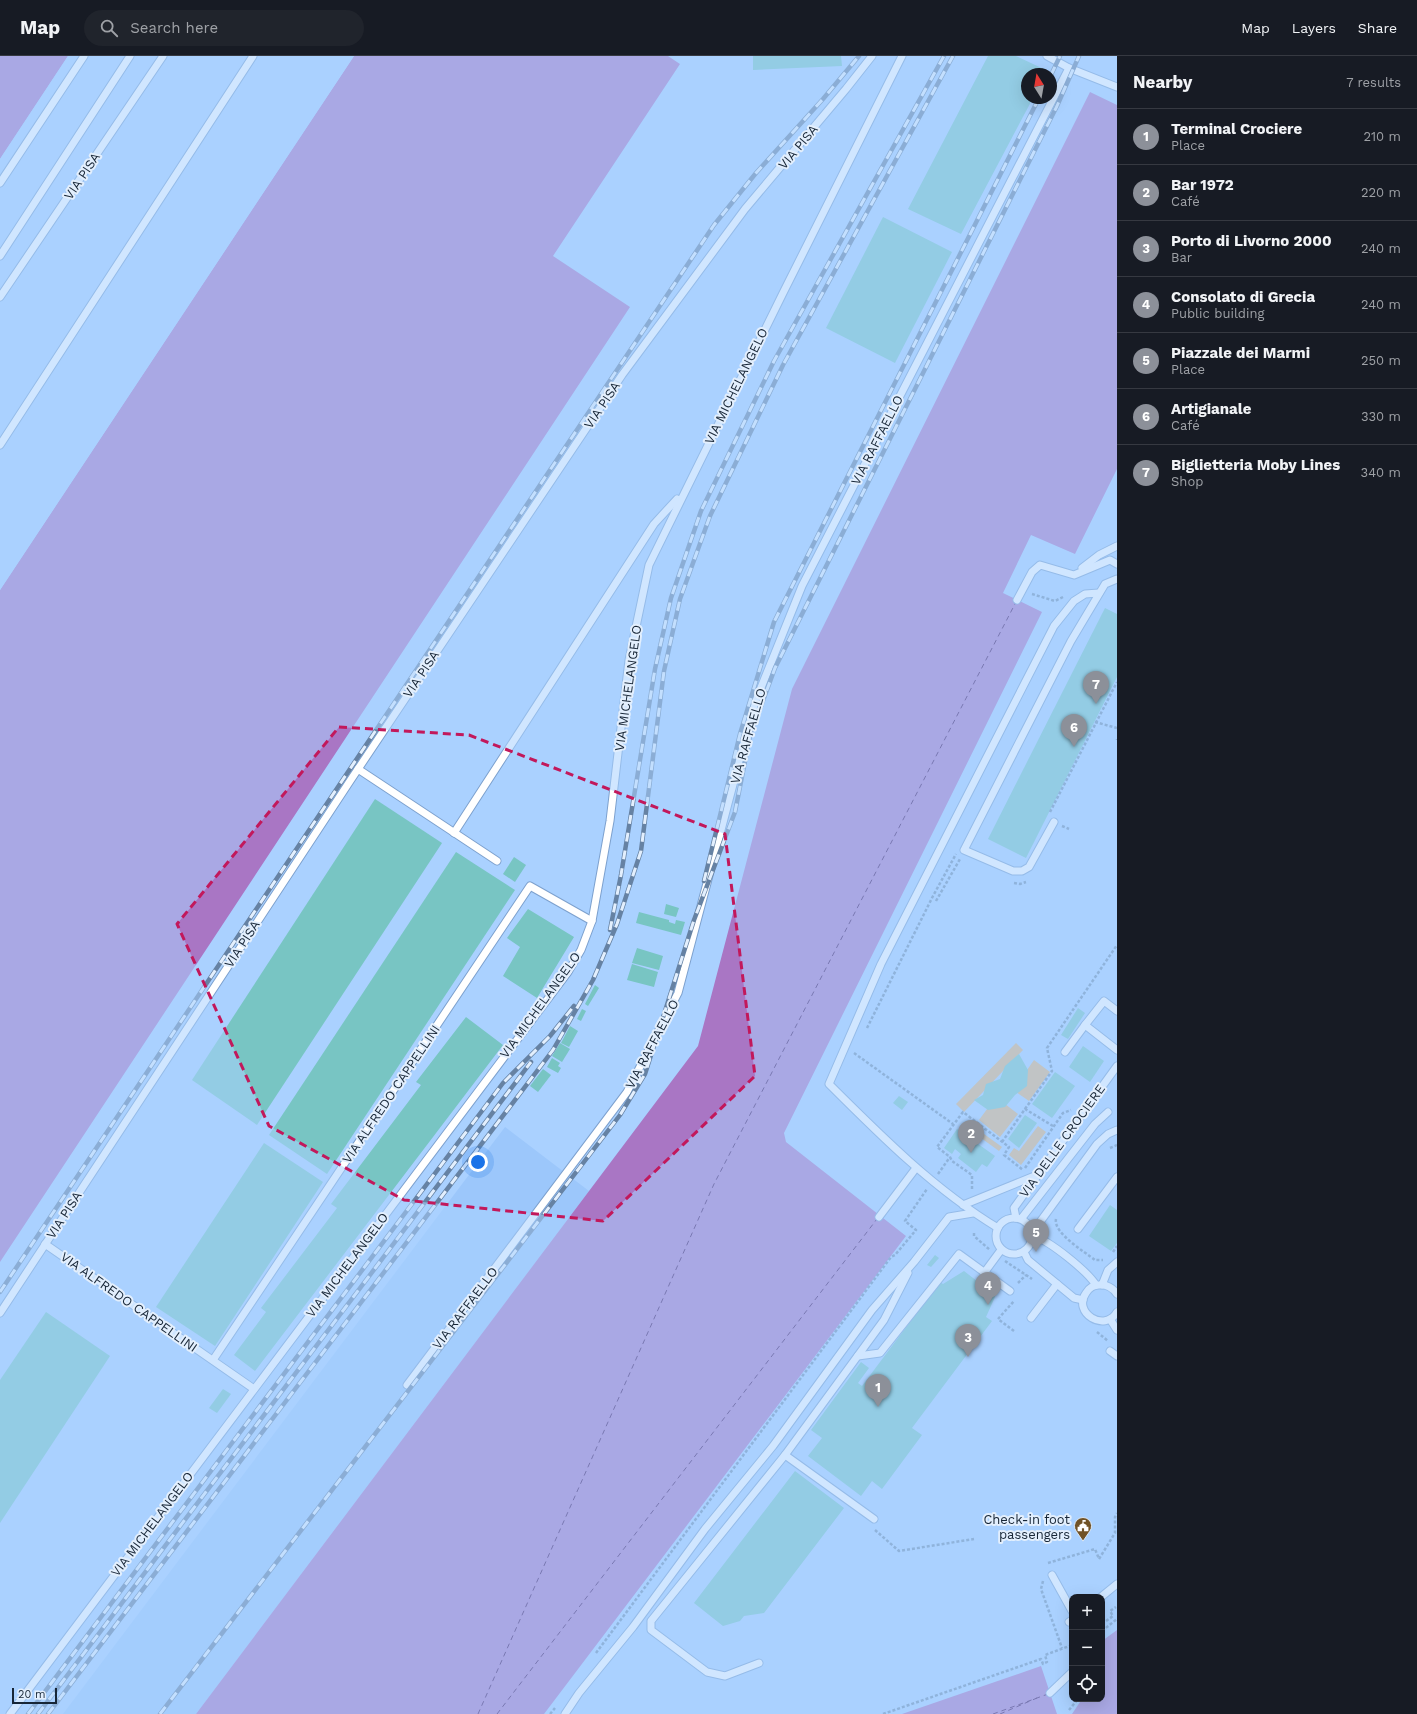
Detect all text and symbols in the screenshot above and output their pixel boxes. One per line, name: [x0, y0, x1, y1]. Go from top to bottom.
search box: [84, 10, 364, 46]
text: Map: [20, 16, 60, 39]
icon: search: [98, 17, 120, 39]
text: Search here: [130, 19, 218, 37]
text: Map: [1241, 20, 1270, 36]
text: Layers: [1292, 20, 1336, 36]
text: Share: [1358, 20, 1397, 36]
north arrow: [1021, 68, 1057, 104]
text: Nearby: [1133, 72, 1192, 92]
text: 7 results: [1346, 75, 1401, 90]
text: Terminal Crociere: [1171, 120, 1302, 138]
street label: VIA PISA: [775, 121, 821, 172]
text: 1: [1143, 129, 1149, 144]
text: 210 m: [1363, 129, 1401, 144]
text: Place: [1171, 138, 1205, 153]
street label: VIA PISA: [61, 149, 103, 202]
text: Bar 1972: [1171, 176, 1234, 194]
text: 2: [1142, 185, 1150, 200]
text: 220 m: [1361, 185, 1401, 200]
text: Café: [1171, 194, 1200, 209]
text: Porto di Livorno 2000: [1171, 232, 1332, 250]
text: 3: [1142, 241, 1150, 256]
text: 240 m: [1361, 241, 1401, 256]
text: Bar: [1171, 250, 1192, 265]
text: Consolato di Grecia: [1171, 288, 1315, 306]
text: 4: [1142, 297, 1150, 312]
text: 240 m: [1361, 297, 1401, 312]
text: Public building: [1171, 306, 1264, 321]
street label: VIA MICHELANGELO: [701, 326, 771, 446]
text: Piazzale dei Marmi: [1171, 344, 1310, 362]
text: 5: [1142, 353, 1150, 368]
text: 250 m: [1361, 353, 1401, 368]
text: Place: [1171, 362, 1205, 377]
street label: VIA PISA: [581, 378, 623, 431]
street label: VIA RAFFAELLO: [848, 393, 906, 487]
text: Artigianale: [1171, 400, 1251, 418]
text: 6: [1142, 409, 1150, 424]
text: 330 m: [1361, 409, 1401, 424]
text: Café: [1171, 418, 1200, 433]
text: Biglietteria Moby Lines: [1171, 456, 1340, 474]
text: 7: [1142, 465, 1150, 480]
text: 340 m: [1361, 465, 1401, 480]
text: Shop: [1171, 474, 1203, 489]
street label: VIA MICHELANGELO: [612, 624, 644, 752]
street label: VIA PISA: [400, 647, 442, 700]
pin: 7: [1083, 671, 1109, 704]
street label: VIA RAFFAELLO: [727, 686, 769, 786]
pin: 6: [1061, 714, 1087, 747]
street label: VIA PISA: [221, 917, 263, 970]
street label: VIA MICHELANGELO: [497, 949, 583, 1061]
street label: VIA RAFFAELLO: [622, 997, 682, 1091]
street label: VIA ALFREDO CAPPELLINI: [339, 1022, 443, 1166]
street label: VIA DELLE CROCIERE: [1016, 1082, 1108, 1200]
pin: 2: [958, 1120, 984, 1153]
your location: [468, 1152, 488, 1172]
street label: VIA PISA: [43, 1188, 85, 1241]
street label: VIA MICHELANGELO: [303, 1210, 391, 1320]
pin: 5: [1023, 1219, 1049, 1252]
street label: VIA ALFREDO CAPPELLINI: [58, 1249, 200, 1355]
street label: VIA RAFFAELLO: [429, 1264, 501, 1352]
pin: 4: [975, 1272, 1001, 1305]
pin: 3: [955, 1324, 981, 1357]
pin: 1: [865, 1374, 891, 1407]
street label: VIA MICHELANGELO: [108, 1469, 196, 1579]
place label: Check-in foot passengers: [983, 1512, 1071, 1542]
public building icon: Check-in foot passengers: [1073, 1516, 1093, 1541]
map controls: [1069, 1594, 1105, 1702]
button: +: [1069, 1594, 1105, 1630]
button: −: [1069, 1630, 1105, 1666]
button: locate: [1069, 1666, 1105, 1702]
scale bar: [12, 1686, 57, 1705]
text: 20 m: [18, 1688, 46, 1701]

